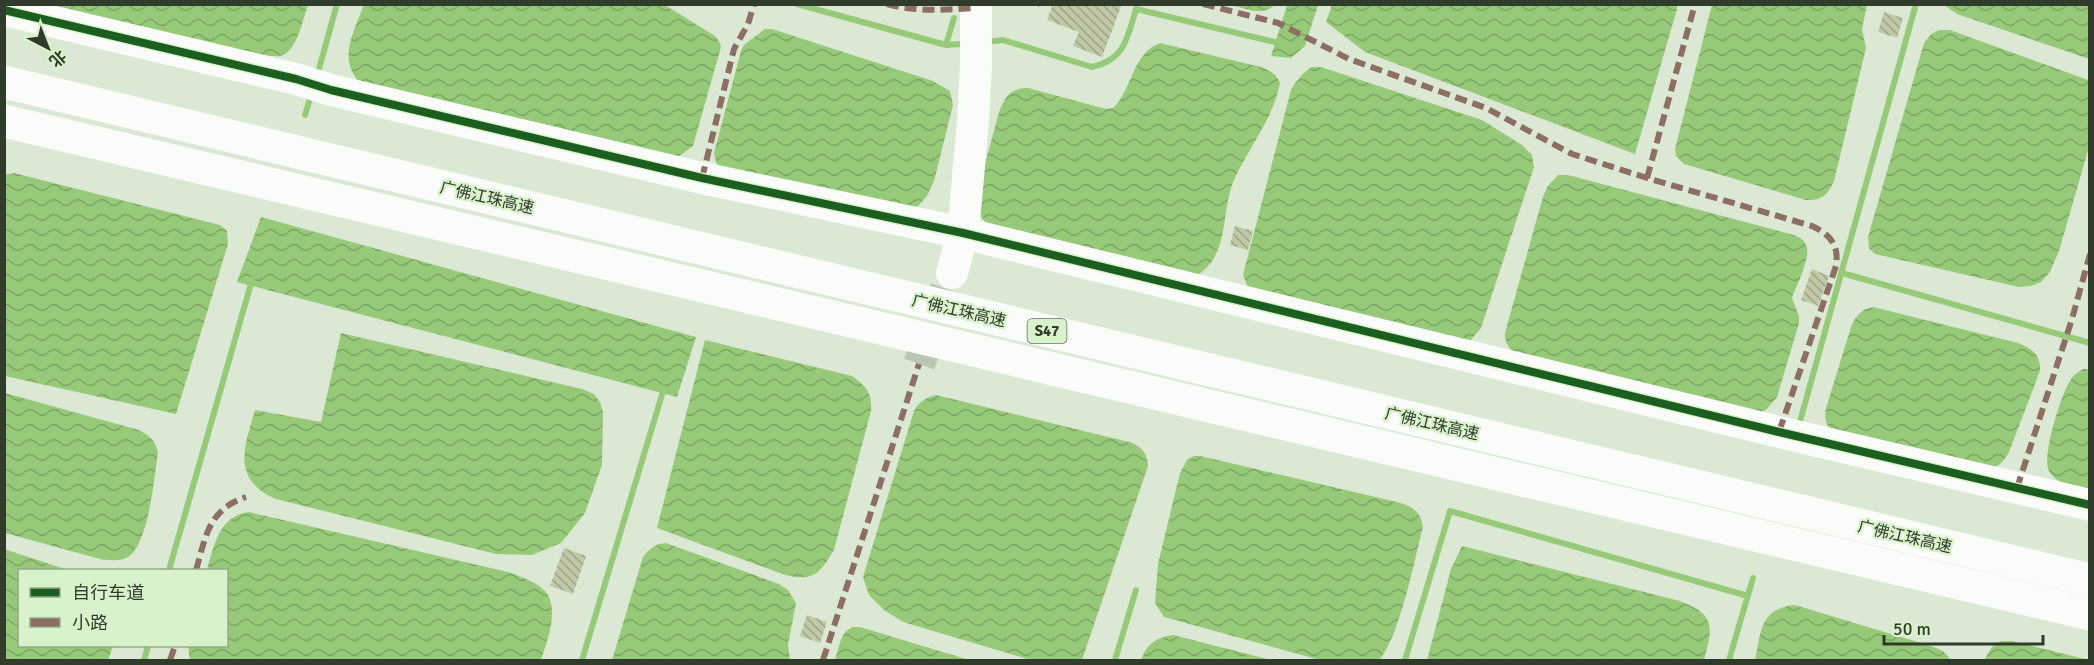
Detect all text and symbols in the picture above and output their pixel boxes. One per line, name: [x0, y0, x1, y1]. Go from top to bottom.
north arrow: [18, 18, 78, 78]
text: 北: [45, 46, 70, 71]
street label: 广佛江珠高速: [438, 177, 536, 219]
street label: 广佛江珠高速: [910, 290, 1008, 332]
road number: S47: [1028, 319, 1066, 343]
street label: 广佛江珠高速: [1383, 403, 1481, 445]
street label: 广佛江珠高速: [1856, 516, 1954, 558]
legend: [18, 569, 228, 647]
text: 自行车道: [72, 582, 144, 604]
scale bar: [1884, 608, 2043, 646]
text: 小路: [72, 612, 108, 634]
text: 50 m: [1893, 618, 1931, 640]

